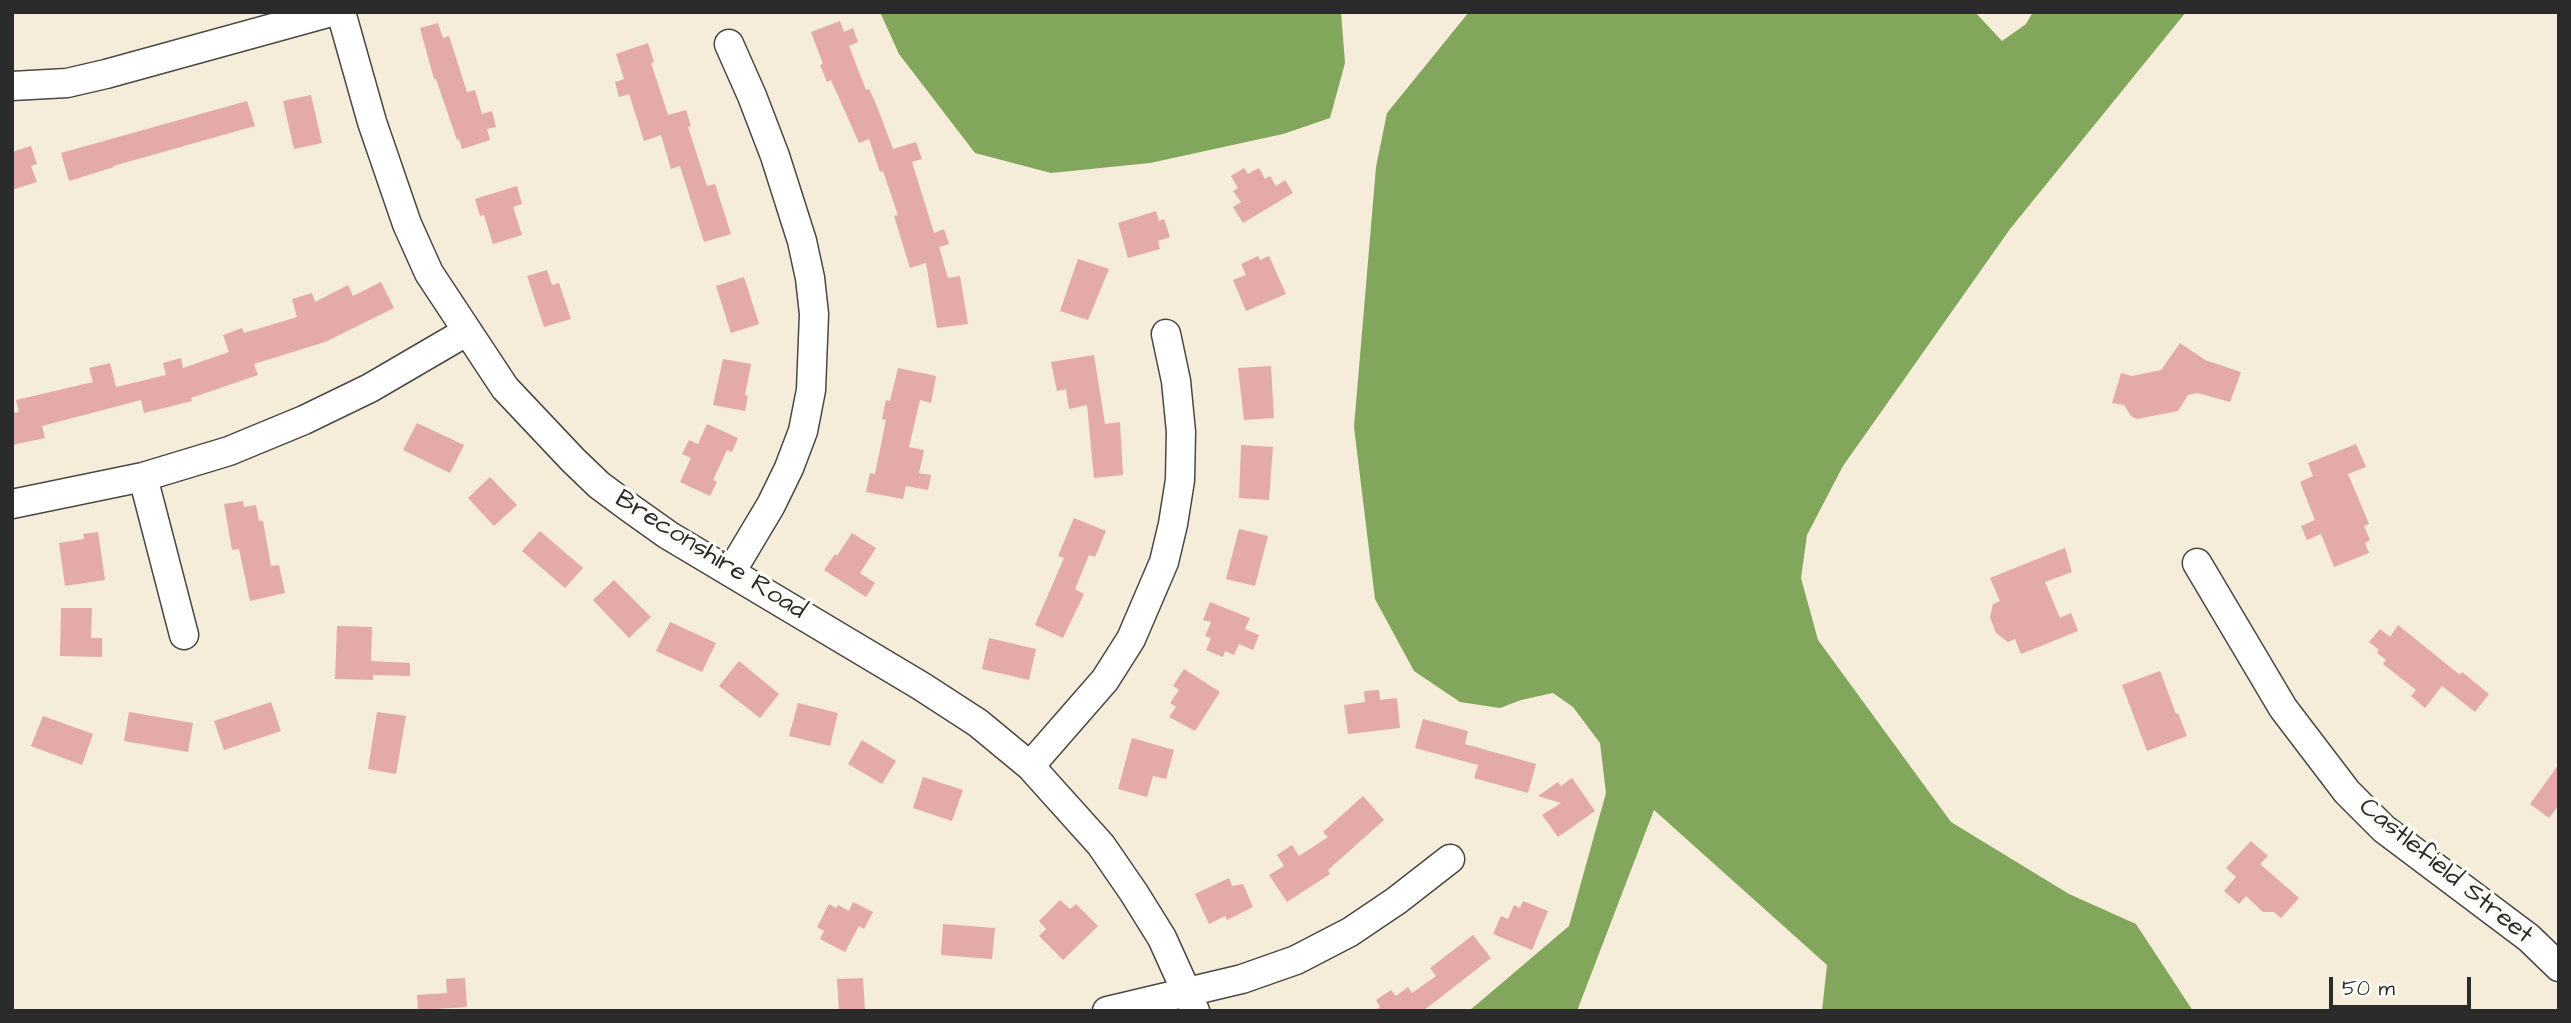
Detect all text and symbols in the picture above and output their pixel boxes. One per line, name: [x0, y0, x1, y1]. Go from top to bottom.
street label: Breconshire Road: [609, 485, 811, 627]
street label: Castlefield Street: [2352, 792, 2538, 952]
scale bar: [2333, 964, 2475, 1008]
text: 50 m: [2342, 974, 2395, 1003]

